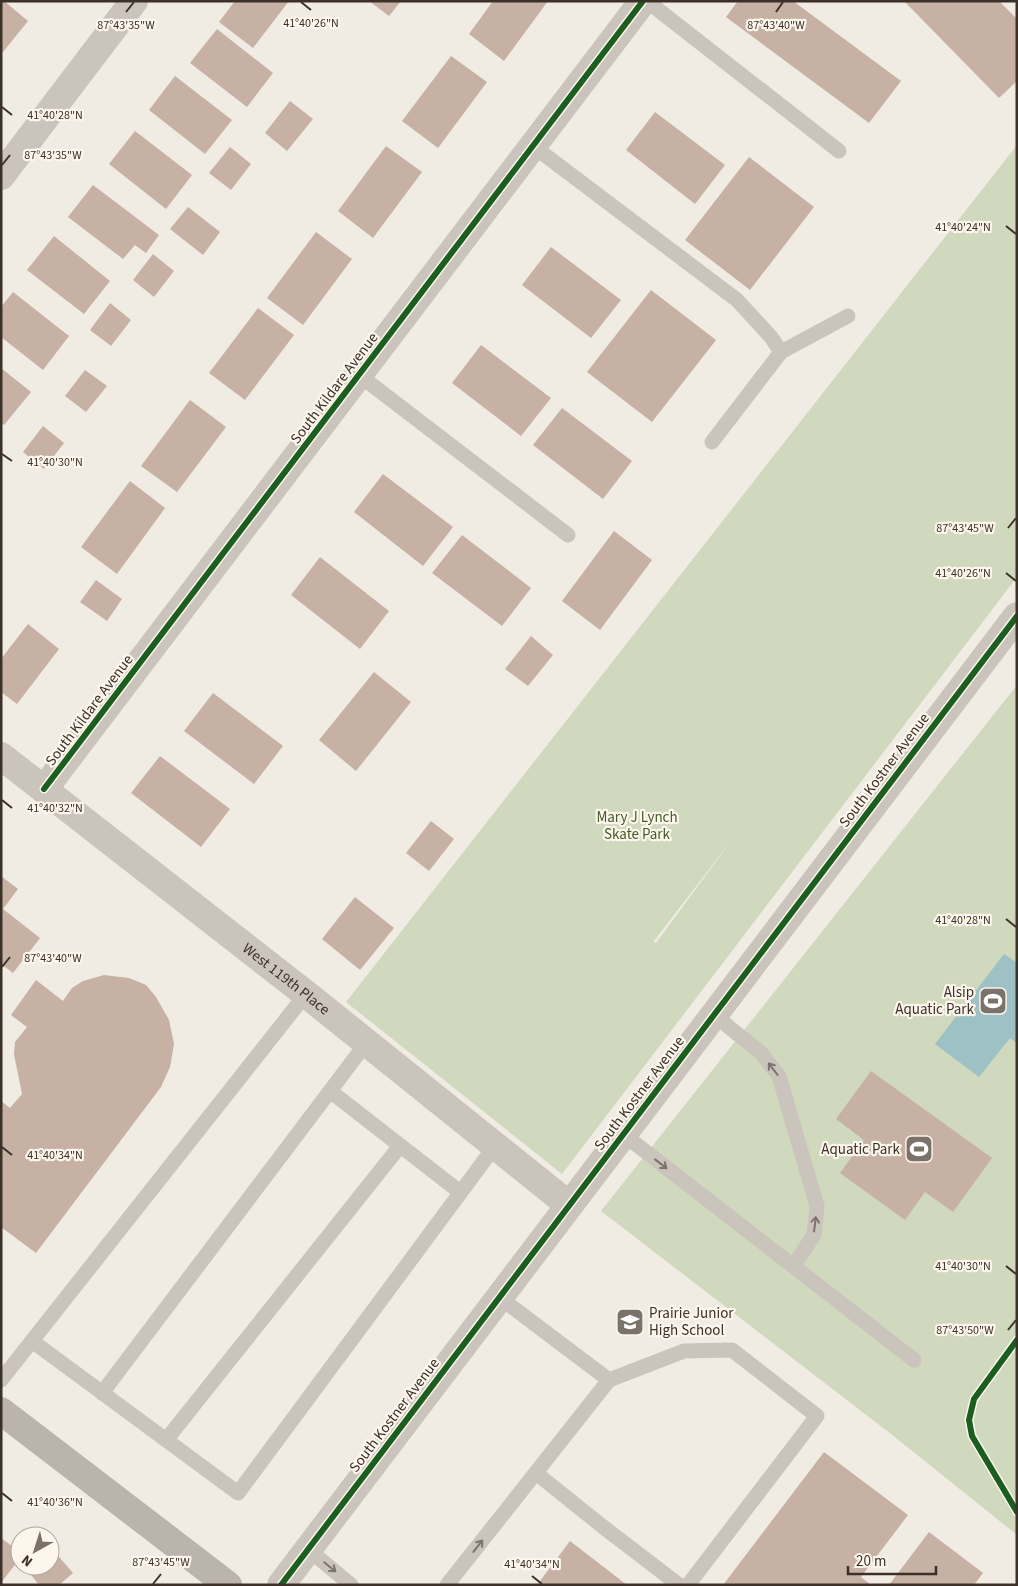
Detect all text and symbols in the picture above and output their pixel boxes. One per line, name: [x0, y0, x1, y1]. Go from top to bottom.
text: 41°40'26"N: [283, 15, 339, 32]
text: 87°43'35"W: [97, 17, 155, 34]
text: 87°43'40"W: [747, 17, 805, 34]
text: 41°40'28"N: [27, 107, 83, 124]
text: 87°43'35"W: [24, 147, 82, 164]
text: 41°40'24"N: [935, 219, 991, 236]
street label: South Kildare Avenue: [286, 328, 383, 448]
text: 41°40'30"N: [27, 454, 83, 471]
text: 87°43'45"W: [936, 520, 994, 537]
text: 41°40'26"N: [935, 565, 991, 582]
street label: South Kildare Avenue: [41, 650, 138, 770]
street label: South Kostner Avenue: [834, 709, 934, 832]
text: 41°40'32"N: [27, 800, 83, 817]
park label: Mary J Lynch Skate Park: [596, 807, 678, 845]
text: 41°40'28"N: [935, 912, 991, 929]
street label: West 119th Place: [238, 938, 334, 1020]
text: 87°43'40"W: [24, 950, 82, 967]
place label: Alsip Aquatic Park: [895, 982, 975, 1020]
sports icon: Alsip Aquatic Park: [978, 986, 1008, 1016]
street label: South Kostner Avenue: [589, 1032, 689, 1155]
one-way arrow: [767, 1063, 778, 1076]
sports icon: Aquatic Park: [904, 1134, 934, 1164]
place label: Aquatic Park: [821, 1139, 901, 1160]
text: 41°40'34"N: [27, 1147, 83, 1164]
one-way arrow: [655, 1158, 668, 1169]
one-way arrow: [810, 1216, 820, 1232]
text: 41°40'30"N: [935, 1258, 991, 1275]
place label: Prairie Junior High School: [649, 1303, 734, 1341]
school or university icon: Prairie Junior High School: [615, 1307, 645, 1337]
text: 87°43'50"W: [936, 1322, 994, 1339]
street label: South Kostner Avenue: [344, 1354, 444, 1477]
text: 41°40'36"N: [27, 1494, 83, 1511]
north arrow: [10, 1526, 60, 1576]
one-way arrow: [472, 1540, 483, 1553]
scale bar: [848, 1544, 936, 1576]
text: N: [18, 1550, 37, 1571]
text: 20 m: [856, 1551, 886, 1572]
text: 87°43'45"W: [132, 1554, 190, 1571]
text: 41°40'34"N: [504, 1556, 560, 1573]
one-way arrow: [323, 1561, 336, 1573]

